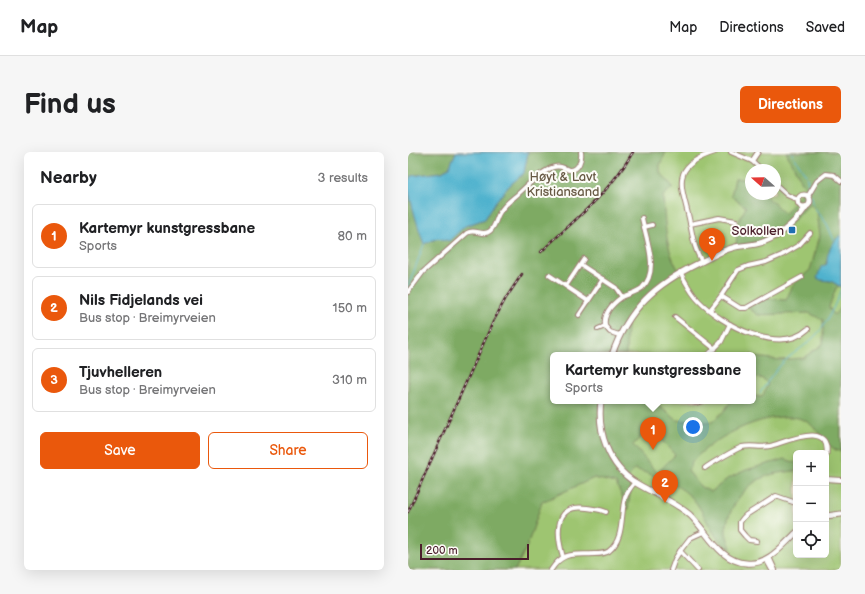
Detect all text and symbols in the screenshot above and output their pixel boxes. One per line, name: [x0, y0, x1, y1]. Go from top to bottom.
text: Map: [20, 16, 58, 39]
text: Map: [669, 19, 697, 36]
text: Directions: [719, 19, 784, 36]
text: Saved: [806, 19, 845, 36]
button: Directions: [740, 86, 841, 123]
text: Find us: [24, 88, 116, 121]
north arrow: [745, 164, 781, 200]
text: Nearby: [40, 168, 97, 188]
park label: Høyt & Lavt Kristiansand: [527, 169, 599, 200]
text: 3 results: [317, 170, 368, 186]
text: Kartemyr kunstgressbane: [79, 219, 255, 238]
place label: Solkollen: [732, 223, 784, 239]
marker: Solkollen: [787, 225, 797, 235]
text: 1: [51, 228, 57, 244]
text: 80 m: [338, 228, 367, 244]
pin: 3: [699, 228, 725, 261]
text: Sports: [79, 238, 117, 254]
text: Nils Fidjelands vei: [79, 291, 203, 310]
text: 2: [50, 300, 58, 316]
text: 150 m: [333, 300, 367, 316]
text: Bus stop · Breimyrveien: [79, 310, 216, 326]
popup: [550, 352, 756, 404]
text: Kartemyr kunstgressbane: [565, 361, 741, 380]
text: Tjuvhelleren: [79, 363, 162, 382]
text: 3: [50, 372, 58, 388]
text: 310 m: [332, 372, 367, 388]
text: Sports: [565, 380, 603, 396]
text: Bus stop · Breimyrveien: [79, 382, 216, 398]
pin: 1: [640, 417, 666, 450]
your location: [683, 417, 703, 437]
button: Save: [40, 432, 200, 469]
button: Share: [208, 432, 368, 469]
map controls: [793, 450, 829, 558]
button: +: [793, 450, 829, 486]
pin: 2: [652, 470, 678, 503]
button: −: [793, 486, 829, 522]
button: locate: [793, 522, 829, 558]
scale bar: [420, 542, 529, 561]
text: 200 m: [426, 544, 458, 557]

